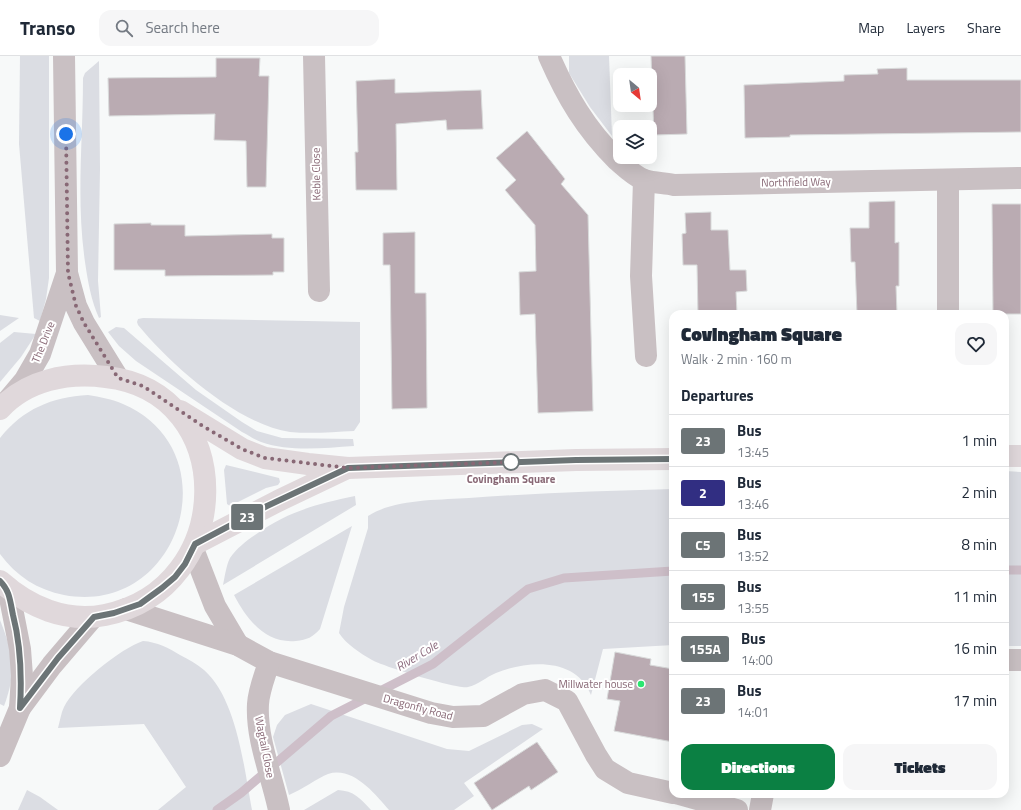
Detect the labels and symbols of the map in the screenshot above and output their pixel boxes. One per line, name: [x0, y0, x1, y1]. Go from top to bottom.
north arrow: [613, 68, 657, 112]
your location: [56, 124, 76, 144]
street label: Keble Close: [308, 147, 324, 201]
street label: Northfield Way: [761, 173, 832, 191]
street label: The Drive: [27, 318, 59, 365]
marker: Covingham Square: [502, 453, 520, 471]
place label: Covingham Square: [467, 471, 556, 487]
line badge: 23: [229, 504, 265, 530]
water label: River Cole: [392, 635, 443, 676]
place label: Millwater house: [559, 676, 633, 692]
marker: Millwater house: [636, 679, 646, 689]
street label: Dragonfly Road: [381, 690, 455, 724]
street label: Wagtail Close: [251, 715, 279, 780]

